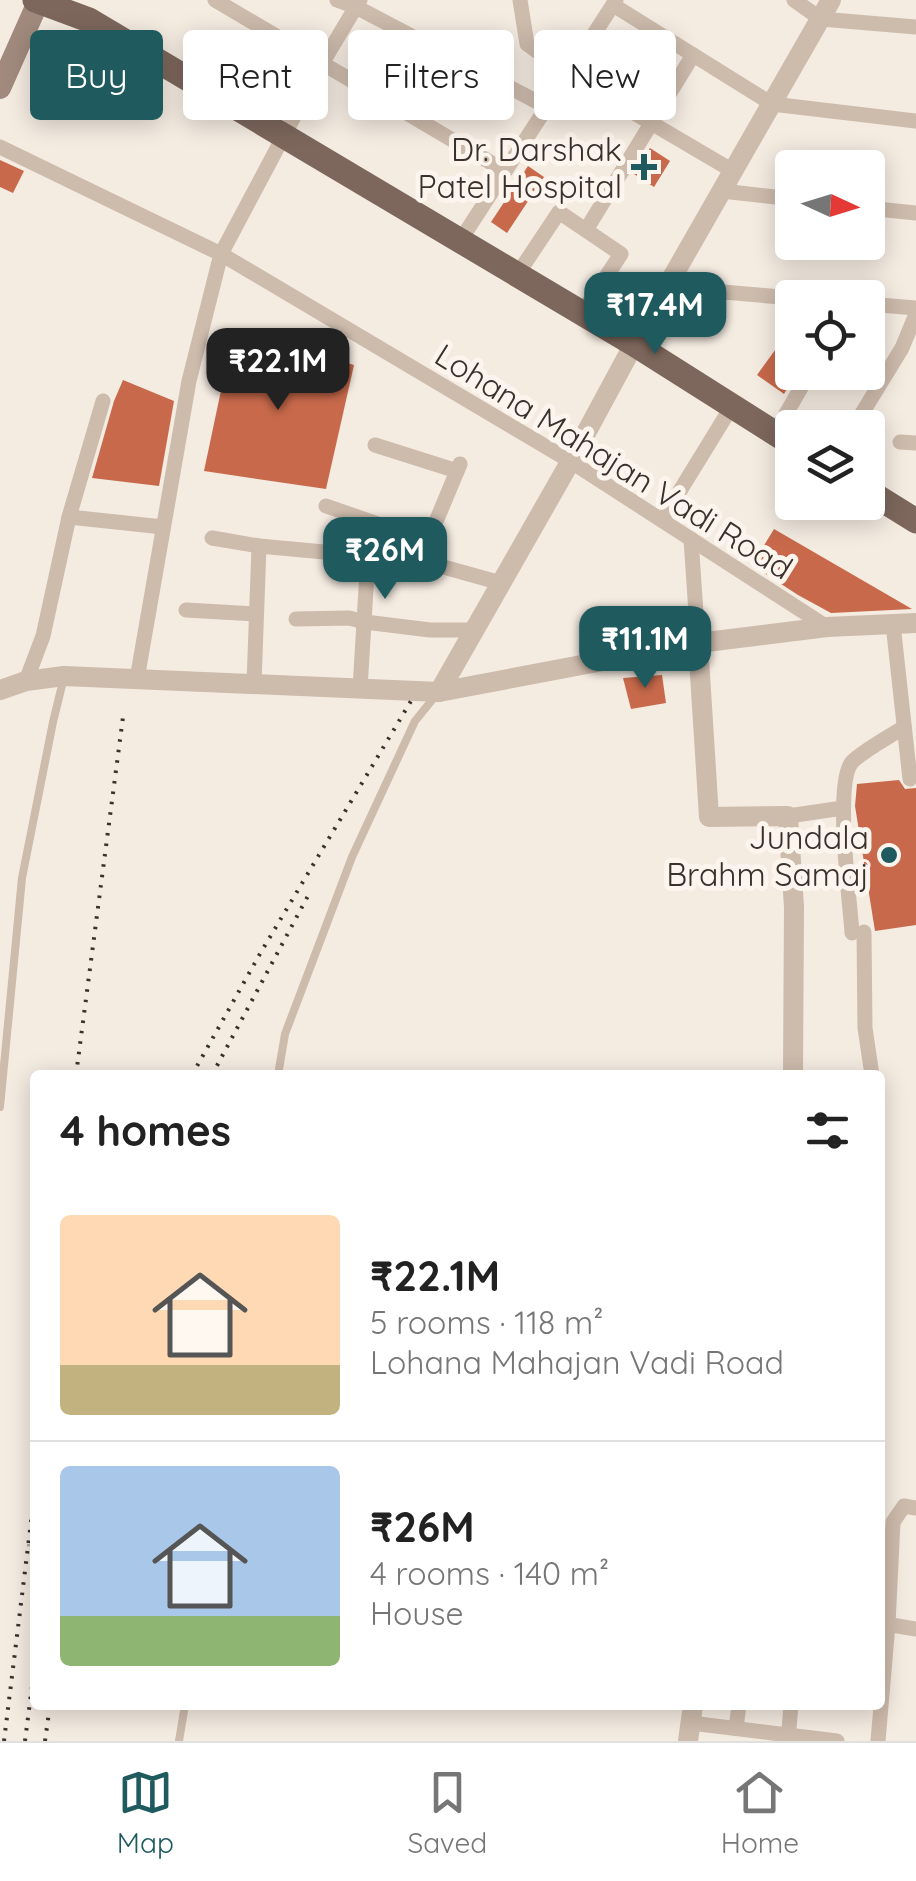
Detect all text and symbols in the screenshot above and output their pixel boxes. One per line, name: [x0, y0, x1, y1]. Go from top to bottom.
chip: Buy: [30, 30, 163, 120]
chip: Rent: [183, 30, 328, 120]
chip: Filters: [348, 30, 514, 120]
chip: New: [534, 30, 676, 120]
place label: Dr. Darshak Patel Hospital: [418, 129, 622, 206]
north arrow: [775, 150, 885, 260]
map controls: [775, 150, 885, 520]
marker: Dr. Darshak Patel Hospital: [631, 154, 657, 180]
pin: ₹17.4M: [574, 272, 736, 357]
button: locate: [775, 280, 885, 390]
text: ₹17.4M: [606, 284, 704, 324]
pin: ₹22.1M: [197, 328, 359, 413]
street label: Lohana Mahajan Vadi Road: [428, 334, 800, 588]
text: ₹22.1M: [228, 340, 328, 380]
button: layers: [775, 410, 885, 520]
pin: ₹26M: [326, 517, 444, 602]
text: ₹26M: [345, 529, 425, 569]
pin: ₹11.1M: [564, 606, 726, 691]
text: ₹11.1M: [601, 618, 689, 658]
place label: Jundala Brahm Samaj: [666, 817, 869, 894]
marker: Jundala Brahm Samaj: [878, 844, 900, 866]
icon: filters: [800, 1103, 855, 1158]
text: 4 homes: [60, 1104, 231, 1157]
text: ₹22.1M: [370, 1249, 500, 1302]
icon: home: [140, 1255, 260, 1375]
text: 5 rooms · 118 m²: [370, 1302, 603, 1342]
text: Lohana Mahajan Vadi Road: [370, 1342, 784, 1382]
text: ₹26M: [370, 1500, 475, 1553]
icon: home: [140, 1506, 260, 1626]
text: 4 rooms · 140 m²: [370, 1553, 609, 1593]
text: House: [370, 1593, 464, 1633]
tab: Map: [117, 1765, 174, 1860]
tab: Saved: [407, 1765, 487, 1860]
tab: Home: [721, 1765, 799, 1860]

